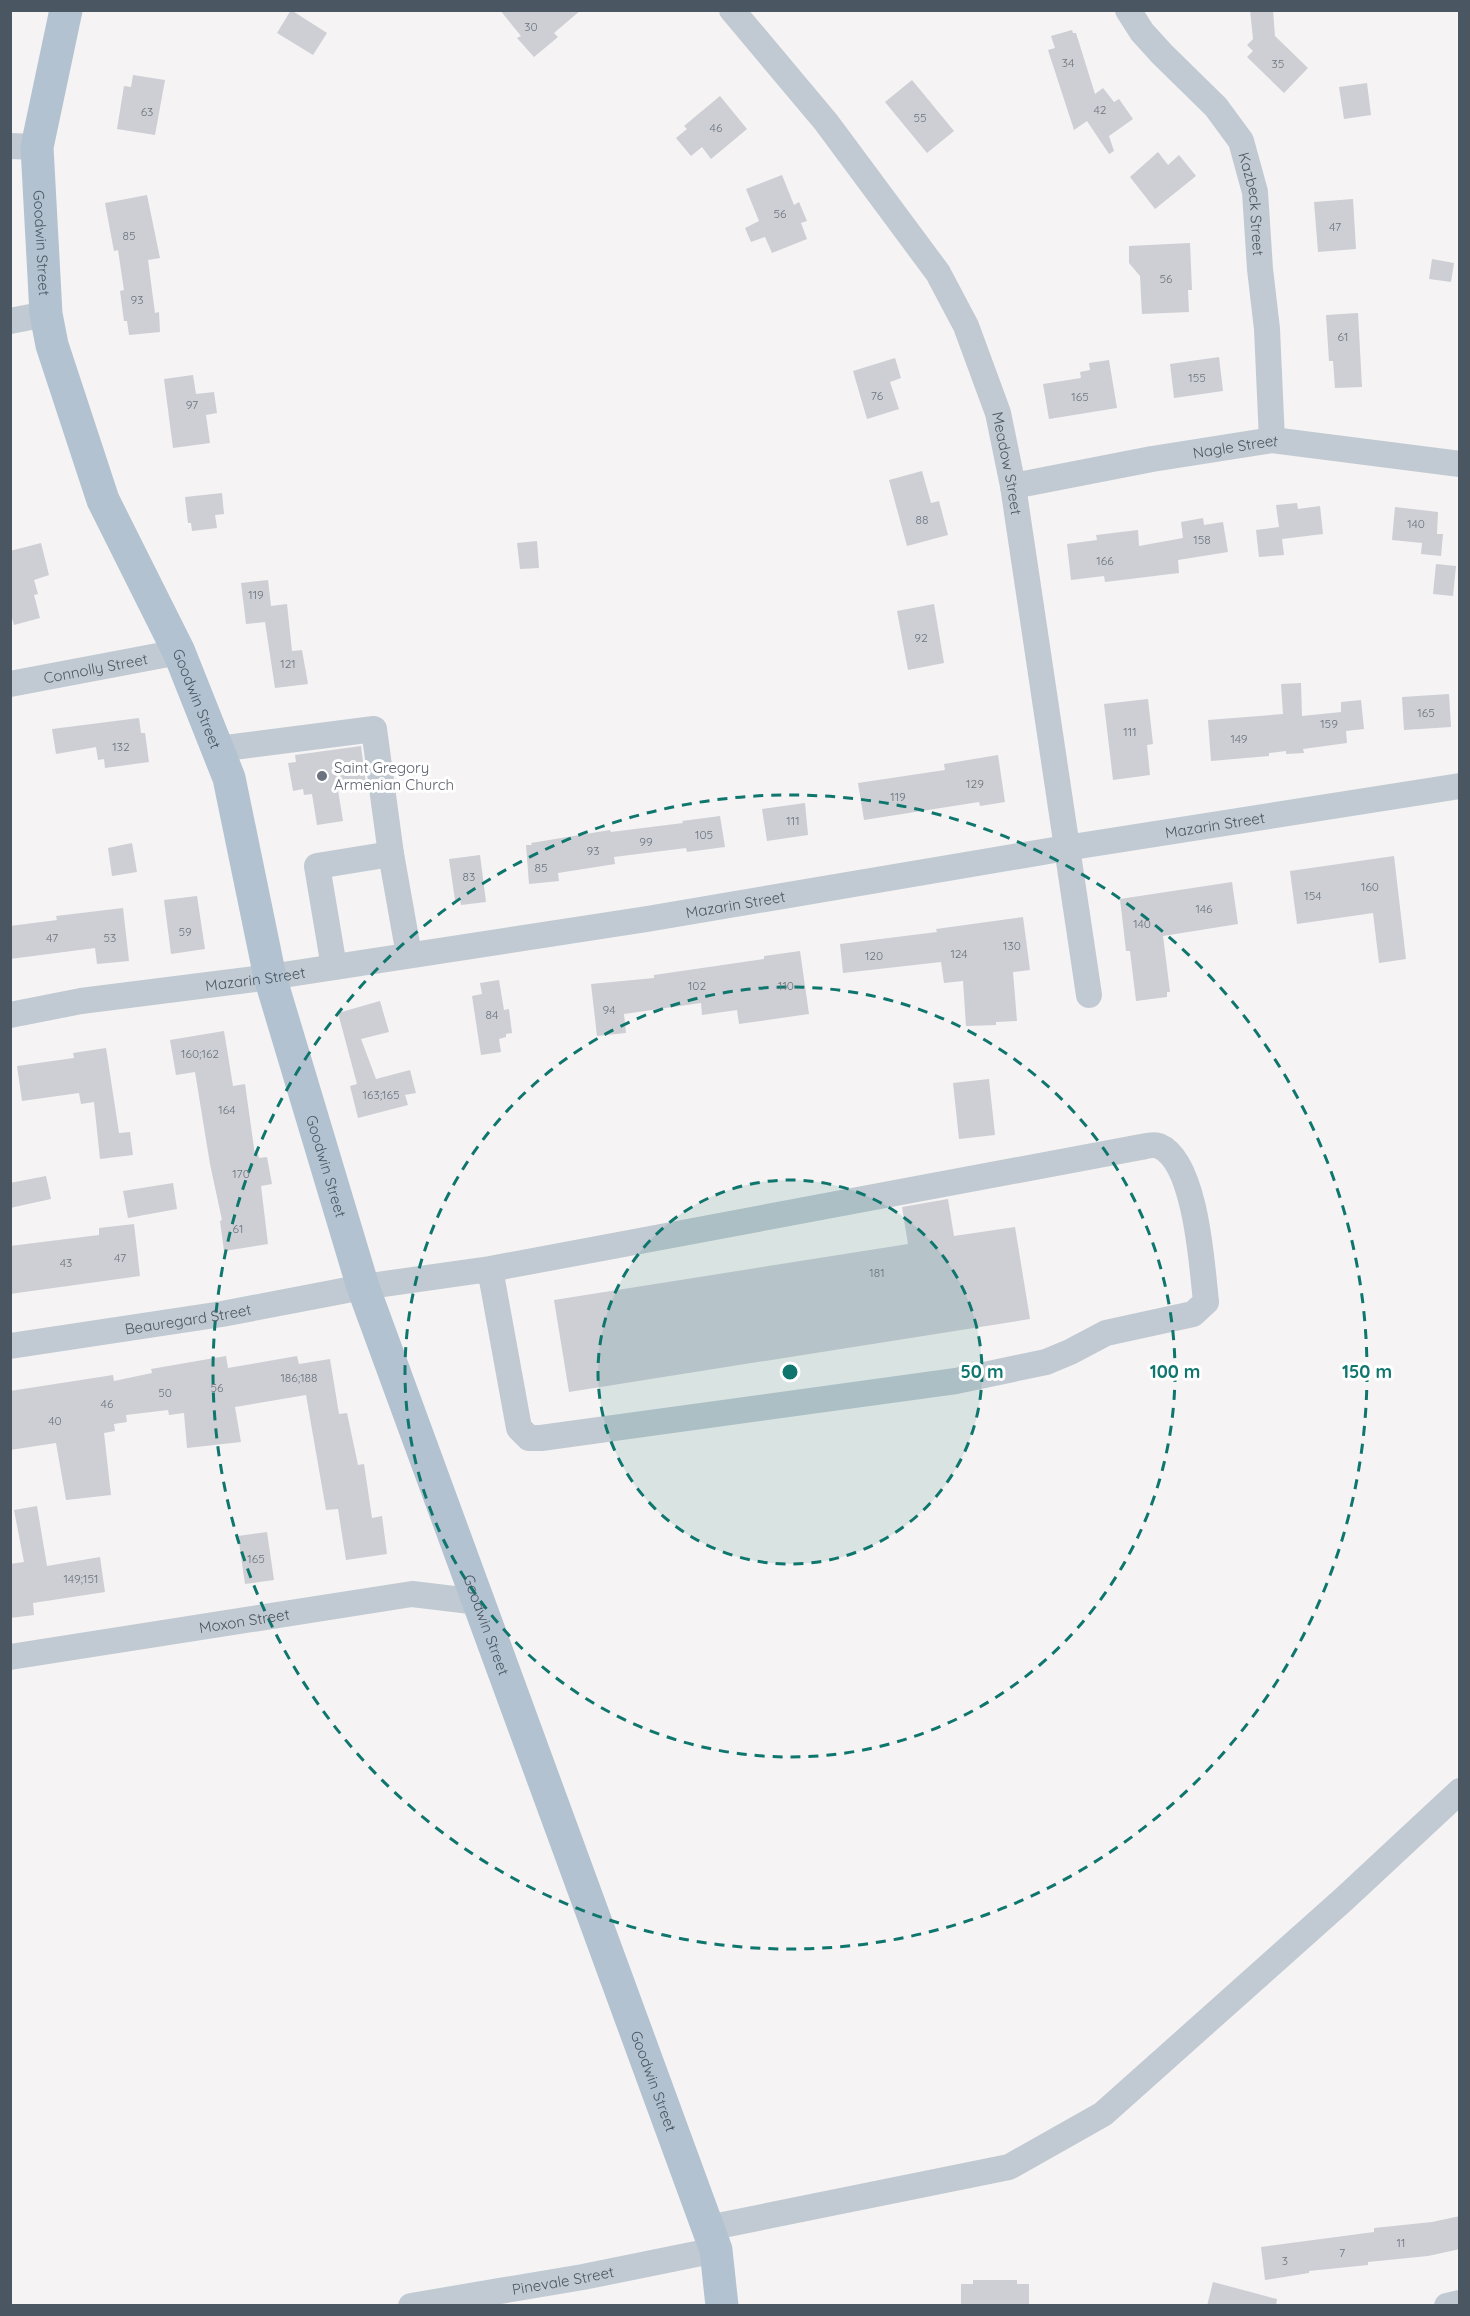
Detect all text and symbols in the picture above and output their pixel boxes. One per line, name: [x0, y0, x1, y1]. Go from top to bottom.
house number: 30: [524, 19, 538, 34]
house number: 34: [1062, 55, 1074, 70]
house number: 35: [1272, 56, 1284, 71]
house number: 42: [1094, 102, 1107, 117]
house number: 63: [141, 104, 153, 119]
house number: 55: [913, 110, 927, 125]
house number: 46: [710, 120, 723, 135]
street label: Kazbeck Street: [1235, 150, 1269, 256]
street label: Goodwin Street: [30, 189, 55, 296]
house number: 56: [774, 206, 787, 221]
house number: 47: [1329, 219, 1341, 234]
house number: 85: [122, 228, 136, 243]
house number: 56: [1160, 271, 1173, 286]
house number: 93: [131, 292, 143, 307]
house number: 61: [1338, 329, 1348, 344]
house number: 155: [1188, 370, 1206, 385]
house number: 76: [871, 388, 884, 403]
house number: 165: [1071, 389, 1089, 404]
house number: 97: [186, 397, 198, 412]
street label: Meadow Street: [988, 410, 1027, 516]
street label: Nagle Street: [1191, 430, 1279, 462]
house number: 88: [916, 512, 928, 527]
house number: 140: [1407, 516, 1425, 531]
house number: 158: [1193, 532, 1211, 547]
house number: 166: [1096, 553, 1114, 568]
house number: 119: [248, 587, 264, 602]
house number: 92: [914, 630, 928, 645]
street label: Goodwin Street: [169, 646, 226, 751]
street label: Connolly Street: [42, 649, 149, 687]
house number: 121: [280, 656, 296, 671]
house number: 165: [1417, 705, 1435, 720]
house number: 159: [1320, 716, 1338, 731]
house number: 111: [1123, 724, 1137, 739]
house number: 149: [1230, 731, 1248, 746]
house number: 132: [112, 739, 130, 754]
place label: Saint Gregory Armenian Church: [334, 758, 454, 794]
marker: Saint Gregory Armenian Church: [315, 769, 329, 783]
house number: 129: [966, 776, 984, 791]
house number: 119: [890, 789, 906, 804]
street label: Mazarin Street: [1164, 807, 1266, 842]
house number: 111: [786, 813, 800, 828]
house number: 105: [695, 827, 713, 842]
house number: 99: [639, 834, 653, 849]
house number: 93: [587, 843, 599, 858]
house number: 85: [534, 860, 548, 875]
house number: 83: [463, 869, 475, 884]
house number: 160: [1361, 879, 1379, 894]
street label: Mazarin Street: [684, 886, 787, 922]
house number: 154: [1304, 888, 1322, 903]
house number: 146: [1195, 901, 1213, 916]
house number: 140: [1133, 916, 1151, 931]
house number: 59: [178, 924, 192, 939]
house number: 47: [46, 930, 58, 945]
house number: 53: [104, 930, 116, 945]
house number: 130: [1003, 938, 1021, 953]
house number: 124: [950, 946, 968, 961]
house number: 120: [865, 948, 883, 963]
street label: Mazarin Street: [204, 962, 306, 995]
house number: 102: [688, 978, 706, 993]
house number: 110: [778, 978, 794, 993]
house number: 94: [602, 1002, 616, 1017]
house number: 84: [486, 1007, 498, 1022]
house number: 160;162: [181, 1046, 219, 1061]
house number: 163;165: [362, 1087, 400, 1102]
house number: 164: [218, 1102, 236, 1117]
street label: Goodwin Street: [302, 1112, 351, 1219]
house number: 170: [232, 1166, 250, 1181]
house number: 61: [233, 1221, 243, 1236]
house number: 47: [114, 1250, 126, 1265]
house number: 43: [60, 1255, 72, 1270]
house number: 181: [869, 1265, 885, 1280]
street label: Beauregard Street: [123, 1299, 253, 1338]
text: 50 m: [960, 1360, 1004, 1383]
text: 100 m: [1150, 1360, 1200, 1383]
text: 150 m: [1342, 1360, 1392, 1383]
centre of rings: [780, 1362, 800, 1382]
house number: 186;188: [280, 1370, 318, 1385]
house number: 56: [211, 1380, 224, 1395]
house number: 50: [158, 1385, 172, 1400]
house number: 46: [101, 1396, 114, 1411]
house number: 40: [48, 1413, 62, 1428]
house number: 165: [247, 1551, 265, 1566]
house number: 149;151: [64, 1571, 98, 1586]
street label: Goodwin Street: [460, 1572, 514, 1678]
street label: Moxon Street: [198, 1604, 291, 1637]
street label: Goodwin Street: [627, 2028, 681, 2134]
house number: 11: [1397, 2235, 1405, 2250]
house number: 7: [1339, 2245, 1345, 2260]
house number: 3: [1282, 2253, 1288, 2268]
street label: Pinevale Street: [510, 2261, 615, 2298]

